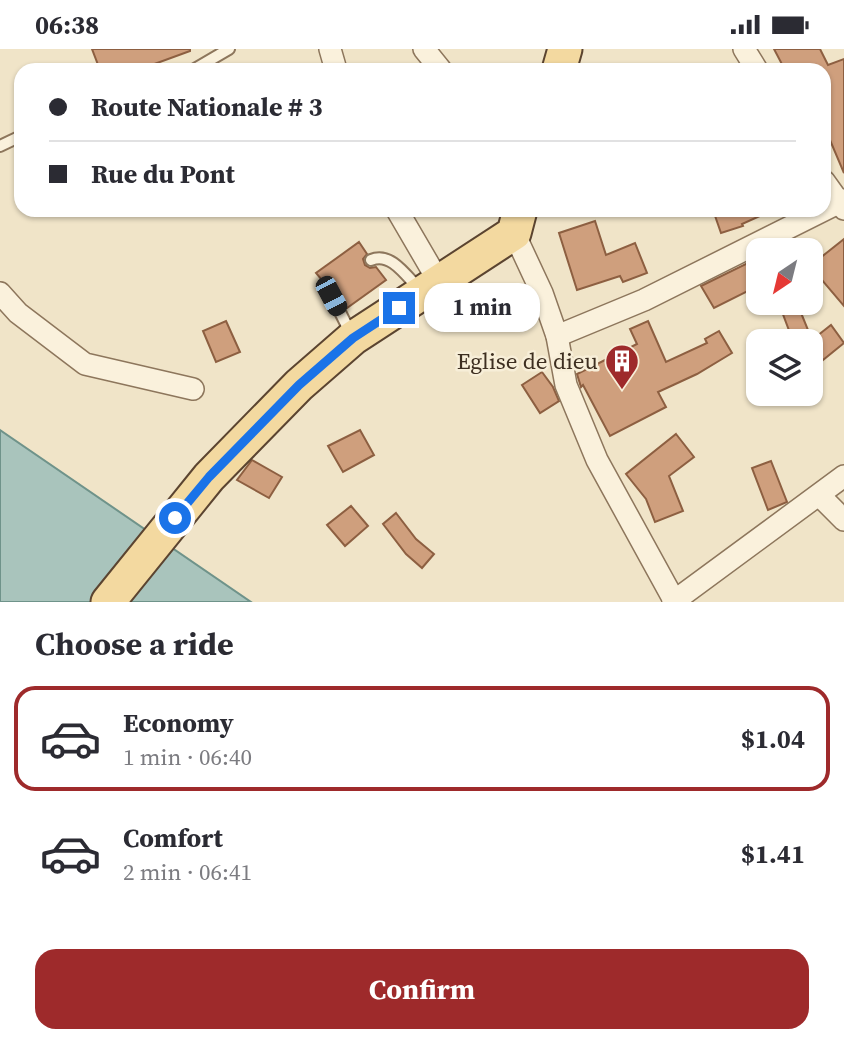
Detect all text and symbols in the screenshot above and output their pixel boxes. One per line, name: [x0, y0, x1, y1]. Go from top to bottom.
text: 06:38: [35, 7, 99, 43]
text: Route Nationale # 3: [91, 89, 323, 125]
text: Rue du Pont: [91, 156, 235, 192]
north arrow: [746, 238, 822, 315]
map controls: [746, 238, 823, 406]
car: [312, 273, 351, 319]
callout: 1 min: [424, 283, 539, 333]
text: 1 min: [452, 291, 512, 323]
route end: [383, 292, 415, 324]
button: layers: [746, 329, 823, 406]
building icon: Eglise de dieu: [603, 342, 641, 391]
place label: Eglise de dieu: [457, 345, 598, 377]
route start: [159, 502, 191, 534]
text: Choose a ride: [35, 622, 234, 666]
text: Economy: [123, 705, 234, 741]
icon: car: [39, 707, 102, 770]
text: $1.04: [741, 721, 805, 757]
text: 1 min · 06:40: [123, 741, 252, 773]
text: Comfort: [123, 820, 223, 856]
icon: car: [39, 822, 102, 885]
text: $1.41: [741, 836, 805, 872]
text: 2 min · 06:41: [123, 856, 252, 888]
button: Confirm: [35, 949, 809, 1029]

